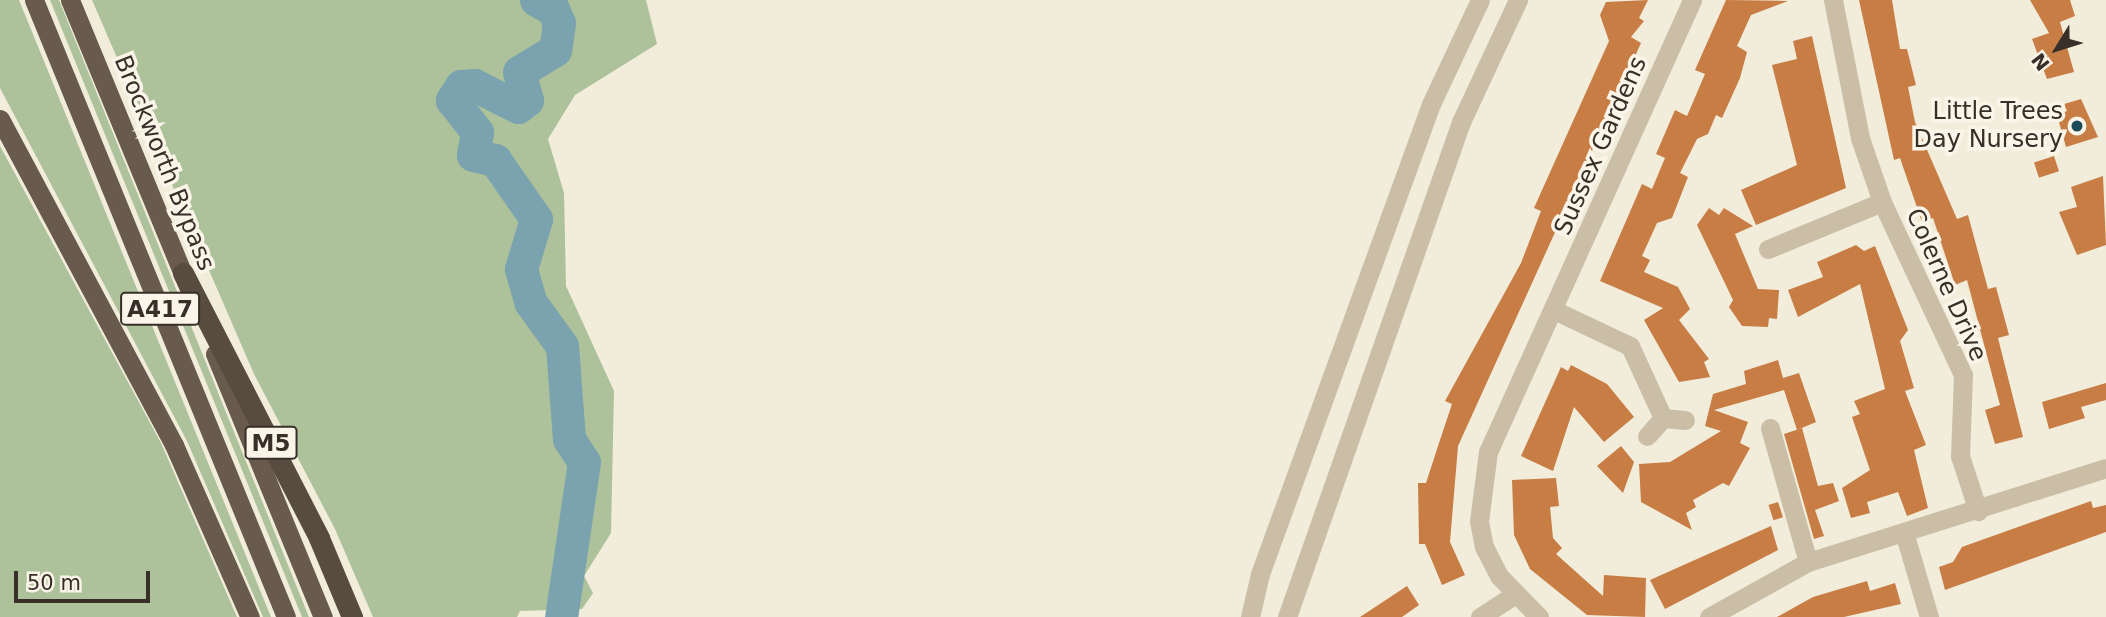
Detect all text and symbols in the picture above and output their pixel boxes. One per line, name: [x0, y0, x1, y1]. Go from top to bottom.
north arrow: [2022, 14, 2092, 84]
text: N: [2027, 49, 2054, 75]
street label: Brockworth Bypass: [108, 51, 220, 275]
street label: Sussex Gardens: [1549, 52, 1653, 240]
place label: Little Trees Day Nursery: [1914, 98, 2063, 154]
marker: Little Trees Day Nursery: [2069, 118, 2085, 134]
street label: Colerne Drive: [1900, 204, 1992, 366]
road number: A417: [120, 290, 200, 328]
road number: M5: [243, 424, 299, 462]
scale bar: [18, 558, 154, 602]
text: 50 m: [27, 571, 81, 595]

